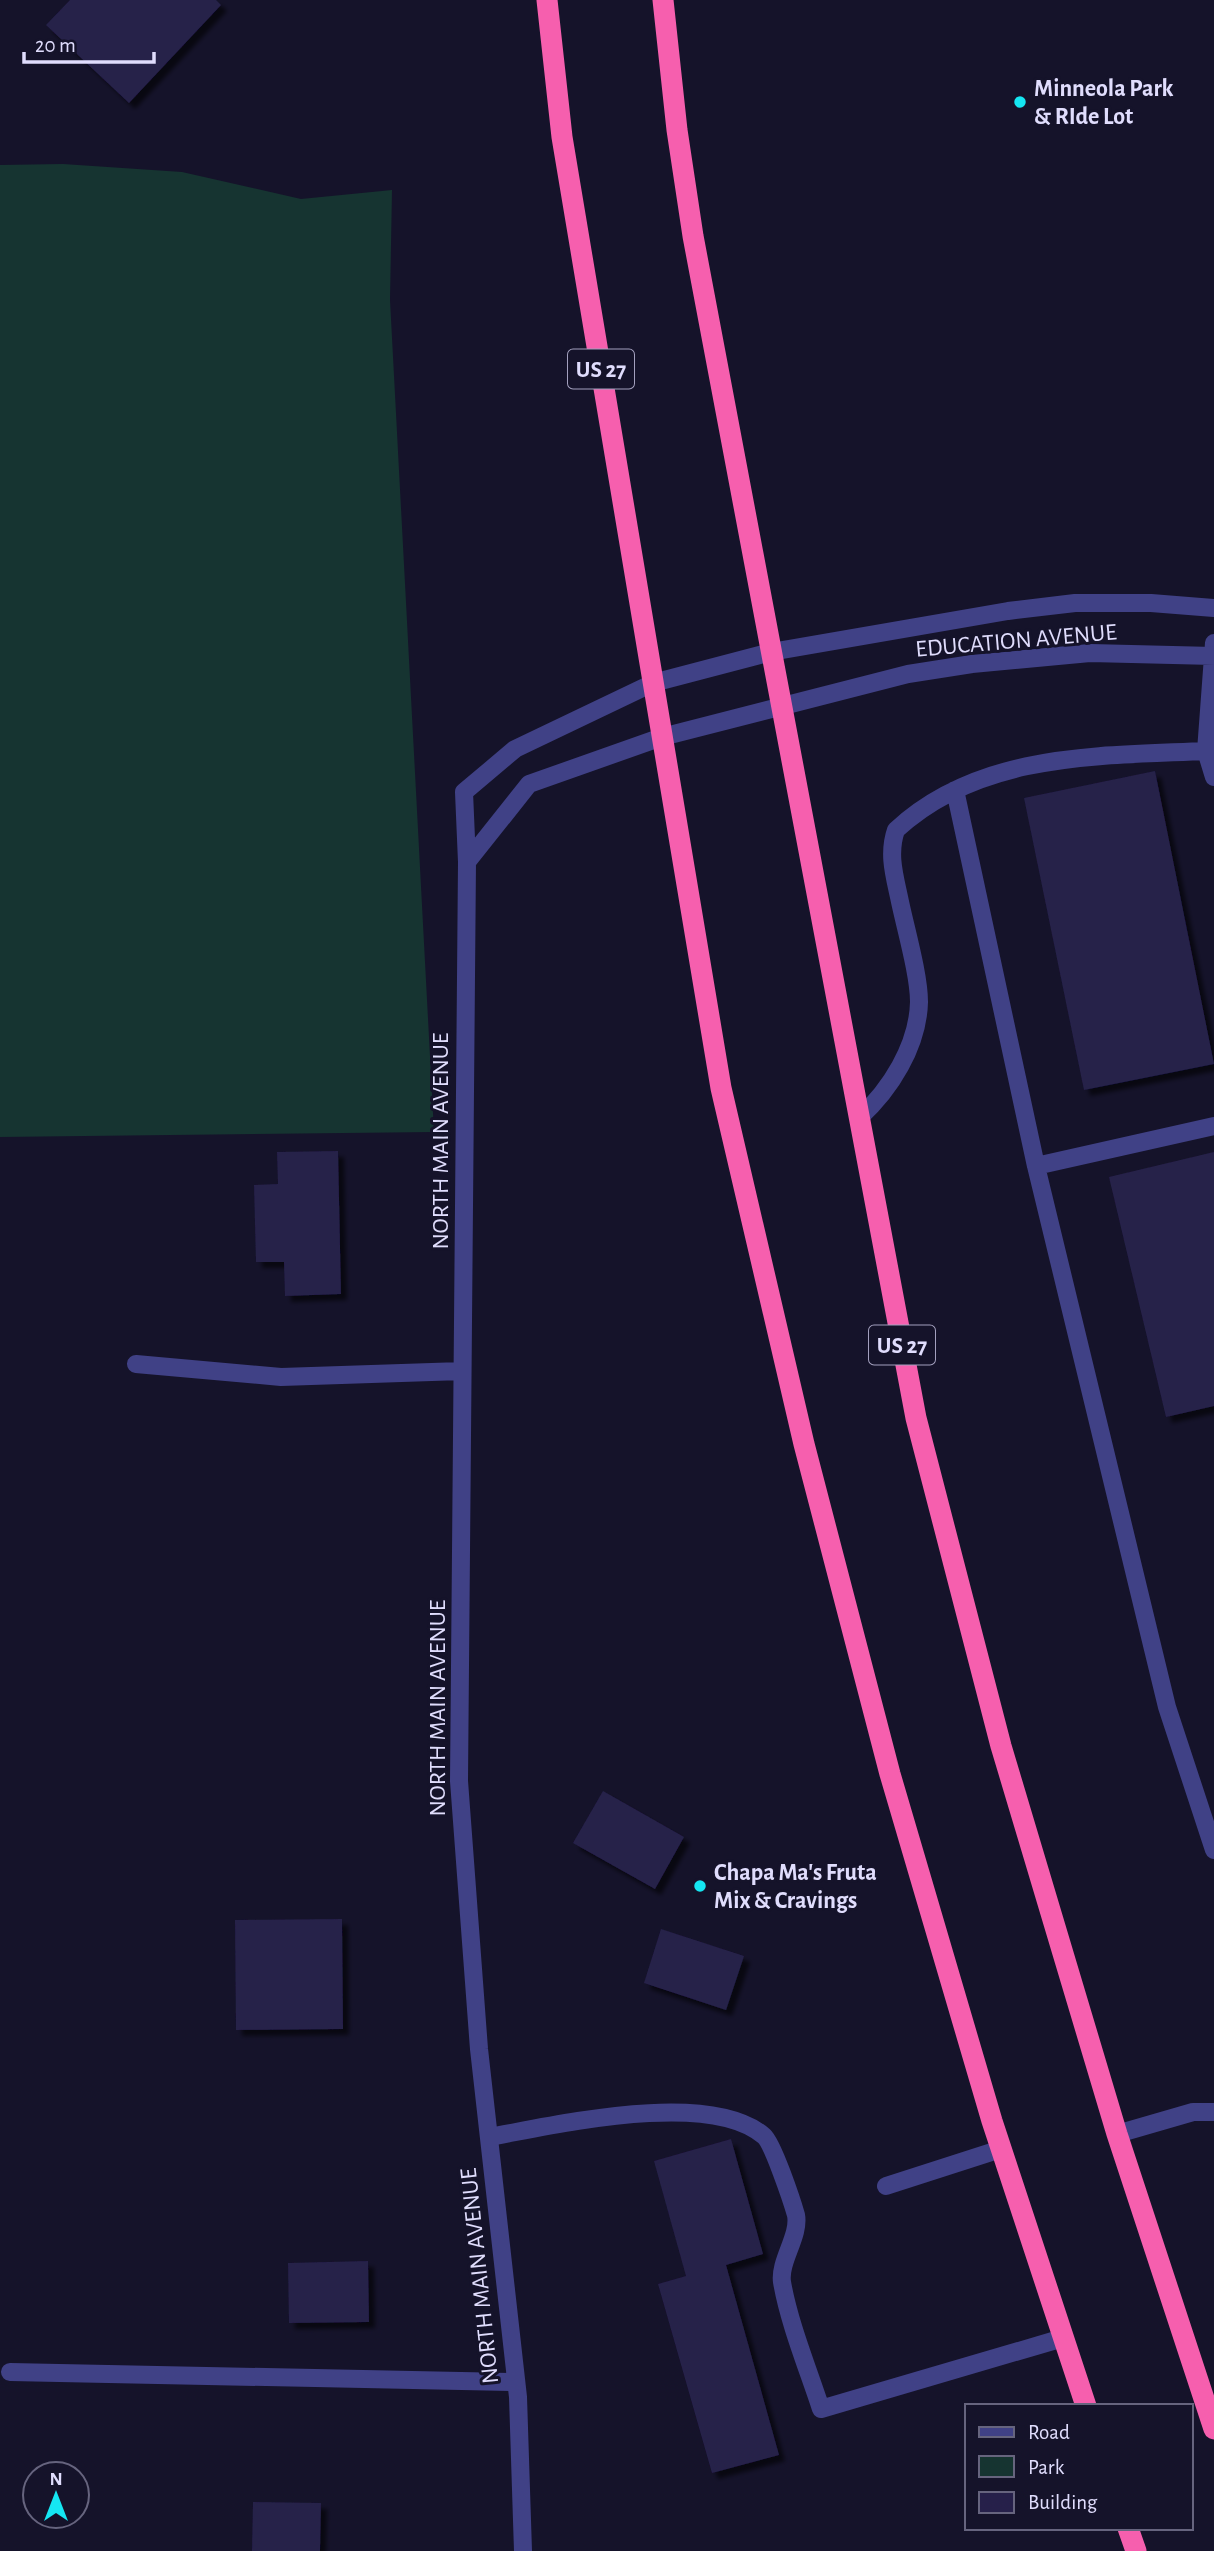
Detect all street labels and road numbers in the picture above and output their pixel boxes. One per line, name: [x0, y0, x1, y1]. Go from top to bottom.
road number: US 27: [568, 350, 634, 388]
street label: EDUCATION AVENUE: [914, 620, 1118, 662]
street label: NORTH MAIN AVENUE: [429, 1032, 453, 1249]
road number: US 27: [869, 1326, 935, 1364]
street label: NORTH MAIN AVENUE: [426, 1599, 450, 1816]
street label: NORTH MAIN AVENUE: [457, 2166, 503, 2385]

